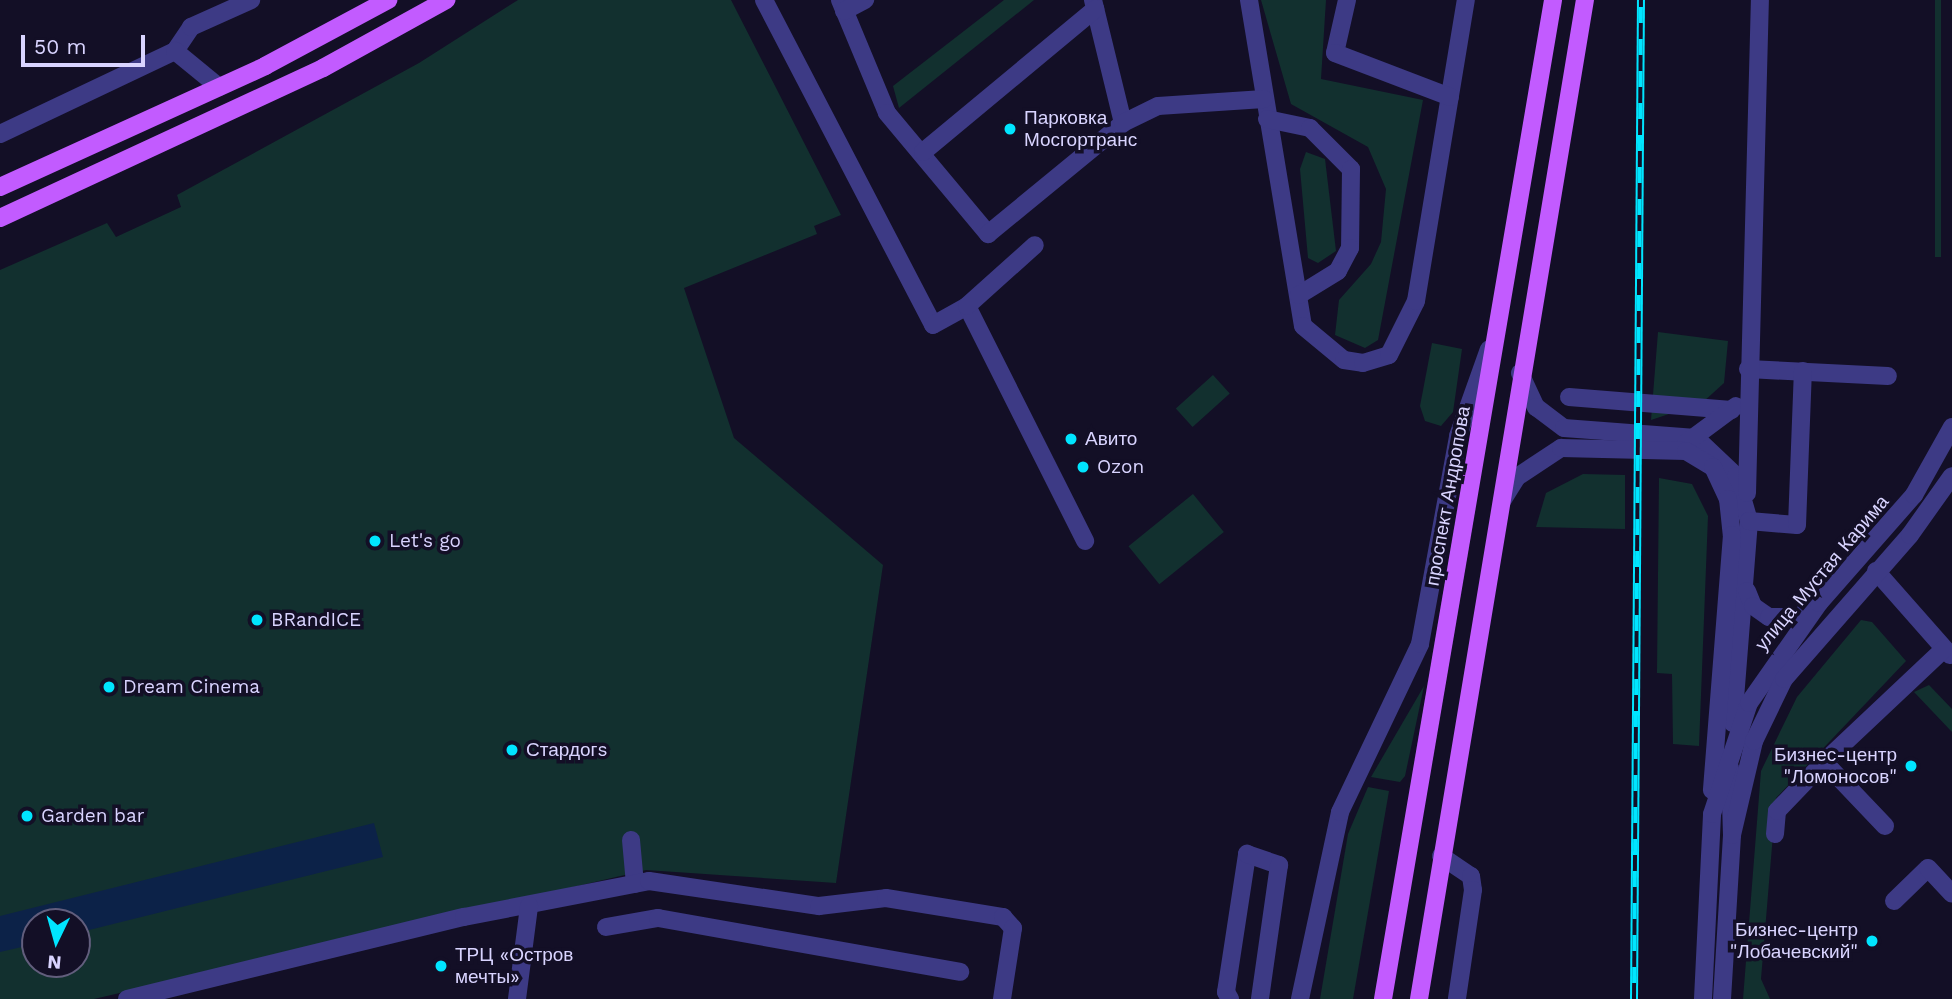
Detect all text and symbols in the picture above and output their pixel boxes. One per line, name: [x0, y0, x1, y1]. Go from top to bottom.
scale bar: [24, 21, 149, 65]
text: 50 m: [34, 34, 86, 59]
place label: Парковка Мосгортранс: [1024, 107, 1137, 151]
marker: Парковка Мосгортранс: [1002, 121, 1018, 137]
street label: проспект Андропова: [1421, 404, 1475, 588]
place label: Авито: [1085, 428, 1137, 450]
marker: Авито: [1063, 431, 1079, 447]
place label: Ozon: [1097, 456, 1144, 478]
marker: Ozon: [1075, 459, 1091, 475]
street label: улица Мустая Карима: [1750, 491, 1894, 655]
place label: Let's go: [389, 530, 461, 552]
marker: Let's go: [367, 533, 383, 549]
place label: BRandICE: [271, 609, 361, 631]
marker: BRandICE: [249, 612, 265, 628]
place label: Dream Cinema: [123, 676, 260, 698]
marker: Dream Cinema: [101, 679, 117, 695]
place label: Стардогs: [526, 739, 608, 761]
marker: Стардогs: [504, 742, 520, 758]
place label: Бизнес-центр "Ломоносов": [1774, 744, 1897, 788]
marker: Бизнес-центр "Ломоносов": [1903, 758, 1919, 774]
place label: Garden bar: [41, 805, 144, 827]
marker: Garden bar: [19, 808, 35, 824]
north arrow: [21, 908, 91, 978]
place label: Бизнес-центр "Лобачевский": [1730, 919, 1858, 963]
marker: Бизнес-центр "Лобачевский": [1864, 933, 1880, 949]
place label: ТРЦ «Остров мечты»: [455, 944, 573, 988]
text: N: [46, 950, 62, 974]
marker: ТРЦ «Остров мечты»: [433, 958, 449, 974]

